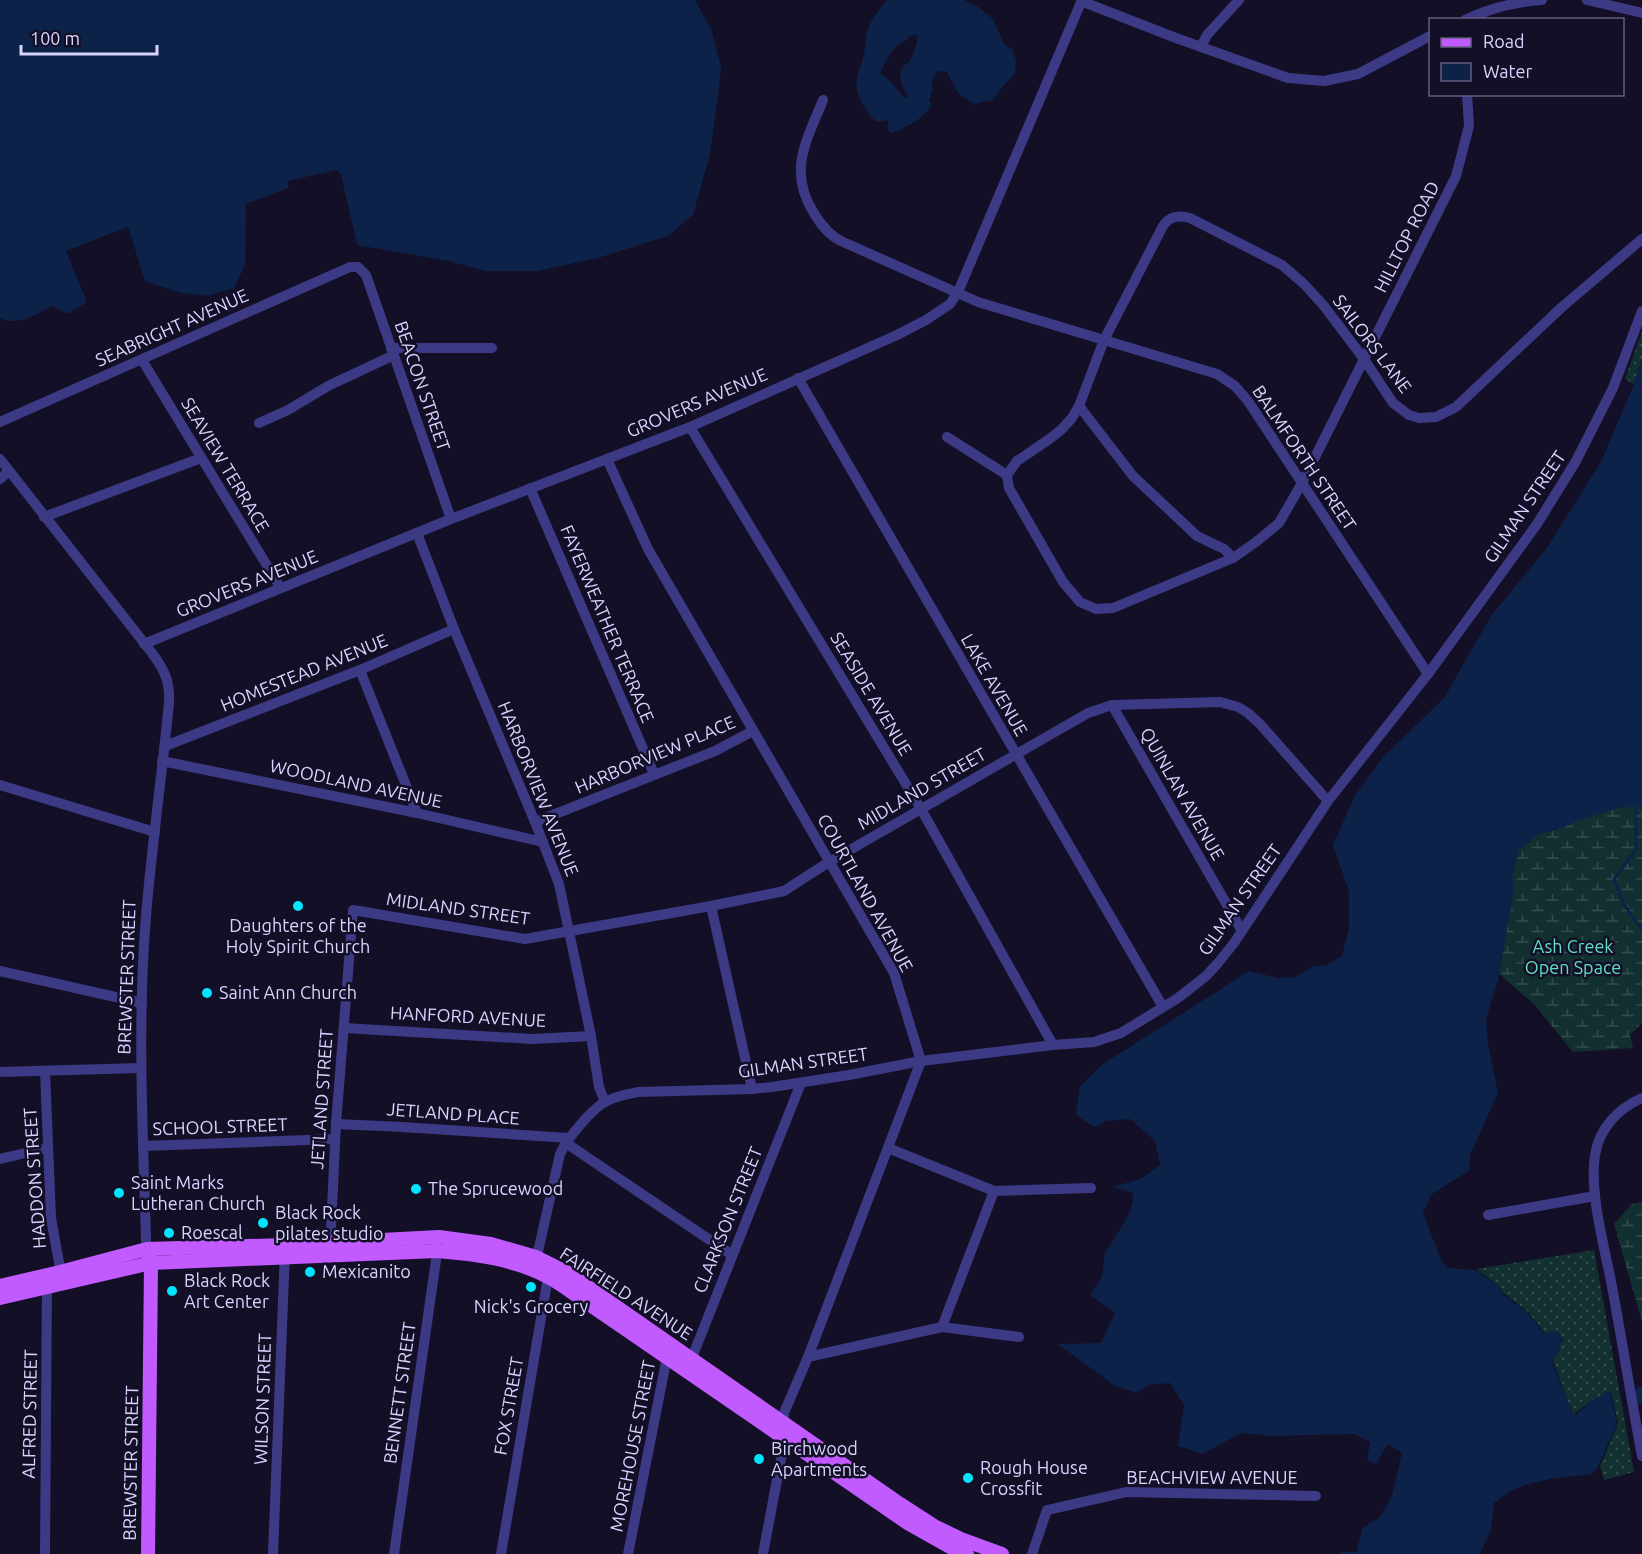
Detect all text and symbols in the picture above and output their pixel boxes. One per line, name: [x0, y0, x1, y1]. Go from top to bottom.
scale bar: [21, 18, 158, 56]
legend: [1429, 18, 1624, 96]
text: 100 m: [30, 28, 80, 48]
text: Road: [1483, 31, 1525, 51]
text: Water: [1483, 61, 1533, 81]
street label: HILLTOP ROAD: [1370, 178, 1443, 295]
street label: SEABRIGHT AVENUE: [92, 284, 251, 370]
street label: SAILORS LANE: [1329, 290, 1416, 396]
street label: BEACON STREET: [391, 318, 455, 453]
street label: GROVERS AVENUE: [623, 363, 770, 441]
street label: BALMFORTH STREET: [1249, 381, 1361, 534]
street label: SEAVIEW TERRACE: [178, 394, 274, 535]
street label: GILMAN STREET: [1479, 447, 1569, 566]
street label: FAYERWEATHER TERRACE: [557, 522, 659, 725]
street label: GROVERS AVENUE: [173, 546, 320, 621]
street label: SEASIDE AVENUE: [827, 628, 917, 759]
street label: HOMESTEAD AVENUE: [217, 629, 390, 715]
street label: LAKE AVENUE: [958, 630, 1032, 739]
street label: HARBORVIEW AVENUE: [495, 698, 583, 879]
street label: HARBORVIEW PLACE: [572, 711, 738, 797]
street label: QUINLAN AVENUE: [1136, 724, 1229, 864]
street label: MIDLAND STREET: [854, 743, 989, 833]
street label: WOODLAND AVENUE: [268, 755, 444, 811]
street label: COURTLAND AVENUE: [814, 810, 918, 975]
street label: GILMAN STREET: [1193, 840, 1285, 959]
street label: MIDLAND STREET: [385, 888, 531, 928]
street label: BREWSTER STREET: [113, 899, 139, 1055]
marker: Daughters of the Holy Spirit Church: [291, 899, 305, 913]
place label: Daughters of the Holy Spirit Church: [226, 915, 370, 956]
park label: Ash Creek Open Space: [1525, 936, 1621, 977]
place label: Saint Ann Church: [219, 982, 357, 1002]
marker: Saint Ann Church: [200, 986, 214, 1000]
street label: HANFORD AVENUE: [390, 1002, 547, 1030]
street label: JETLAND STREET: [306, 1028, 336, 1170]
street label: GILMAN STREET: [737, 1043, 869, 1081]
street label: JETLAND PLACE: [386, 1098, 520, 1128]
street label: HADDON STREET: [19, 1107, 49, 1249]
street label: SCHOOL STREET: [152, 1114, 288, 1138]
street label: CLARKSON STREET: [689, 1144, 766, 1296]
place label: Saint Marks Lutheran Church: [131, 1172, 265, 1213]
place label: The Sprucewood: [428, 1178, 563, 1198]
marker: The Sprucewood: [409, 1182, 423, 1196]
marker: Saint Marks Lutheran Church: [112, 1186, 126, 1200]
place label: Black Rock pilates studio: [275, 1202, 383, 1243]
marker: Black Rock pilates studio: [256, 1216, 270, 1230]
place label: Roescal: [181, 1222, 243, 1242]
marker: Roescal: [162, 1226, 176, 1240]
street label: FAIRFIELD AVENUE: [556, 1243, 697, 1344]
place label: Mexicanito: [322, 1261, 411, 1281]
marker: Mexicanito: [303, 1265, 317, 1279]
place label: Black Rock Art Center: [184, 1270, 270, 1311]
marker: Nick's Grocery: [524, 1280, 538, 1294]
marker: Black Rock Art Center: [165, 1284, 179, 1298]
place label: Nick's Grocery: [474, 1296, 589, 1316]
street label: BENNETT STREET: [379, 1321, 419, 1465]
street label: WILSON STREET: [250, 1333, 274, 1465]
street label: ALFRED STREET: [18, 1349, 40, 1479]
street label: FOX STREET: [490, 1355, 526, 1456]
street label: MOREHOUSE STREET: [606, 1358, 658, 1533]
street label: BREWSTER STREET: [119, 1385, 141, 1541]
place label: Birchwood Apartments: [771, 1438, 867, 1479]
marker: Birchwood Apartments: [752, 1452, 766, 1466]
place label: Rough House Crossfit: [980, 1457, 1088, 1498]
street label: BEACHVIEW AVENUE: [1126, 1467, 1298, 1487]
marker: Rough House Crossfit: [961, 1471, 975, 1485]

